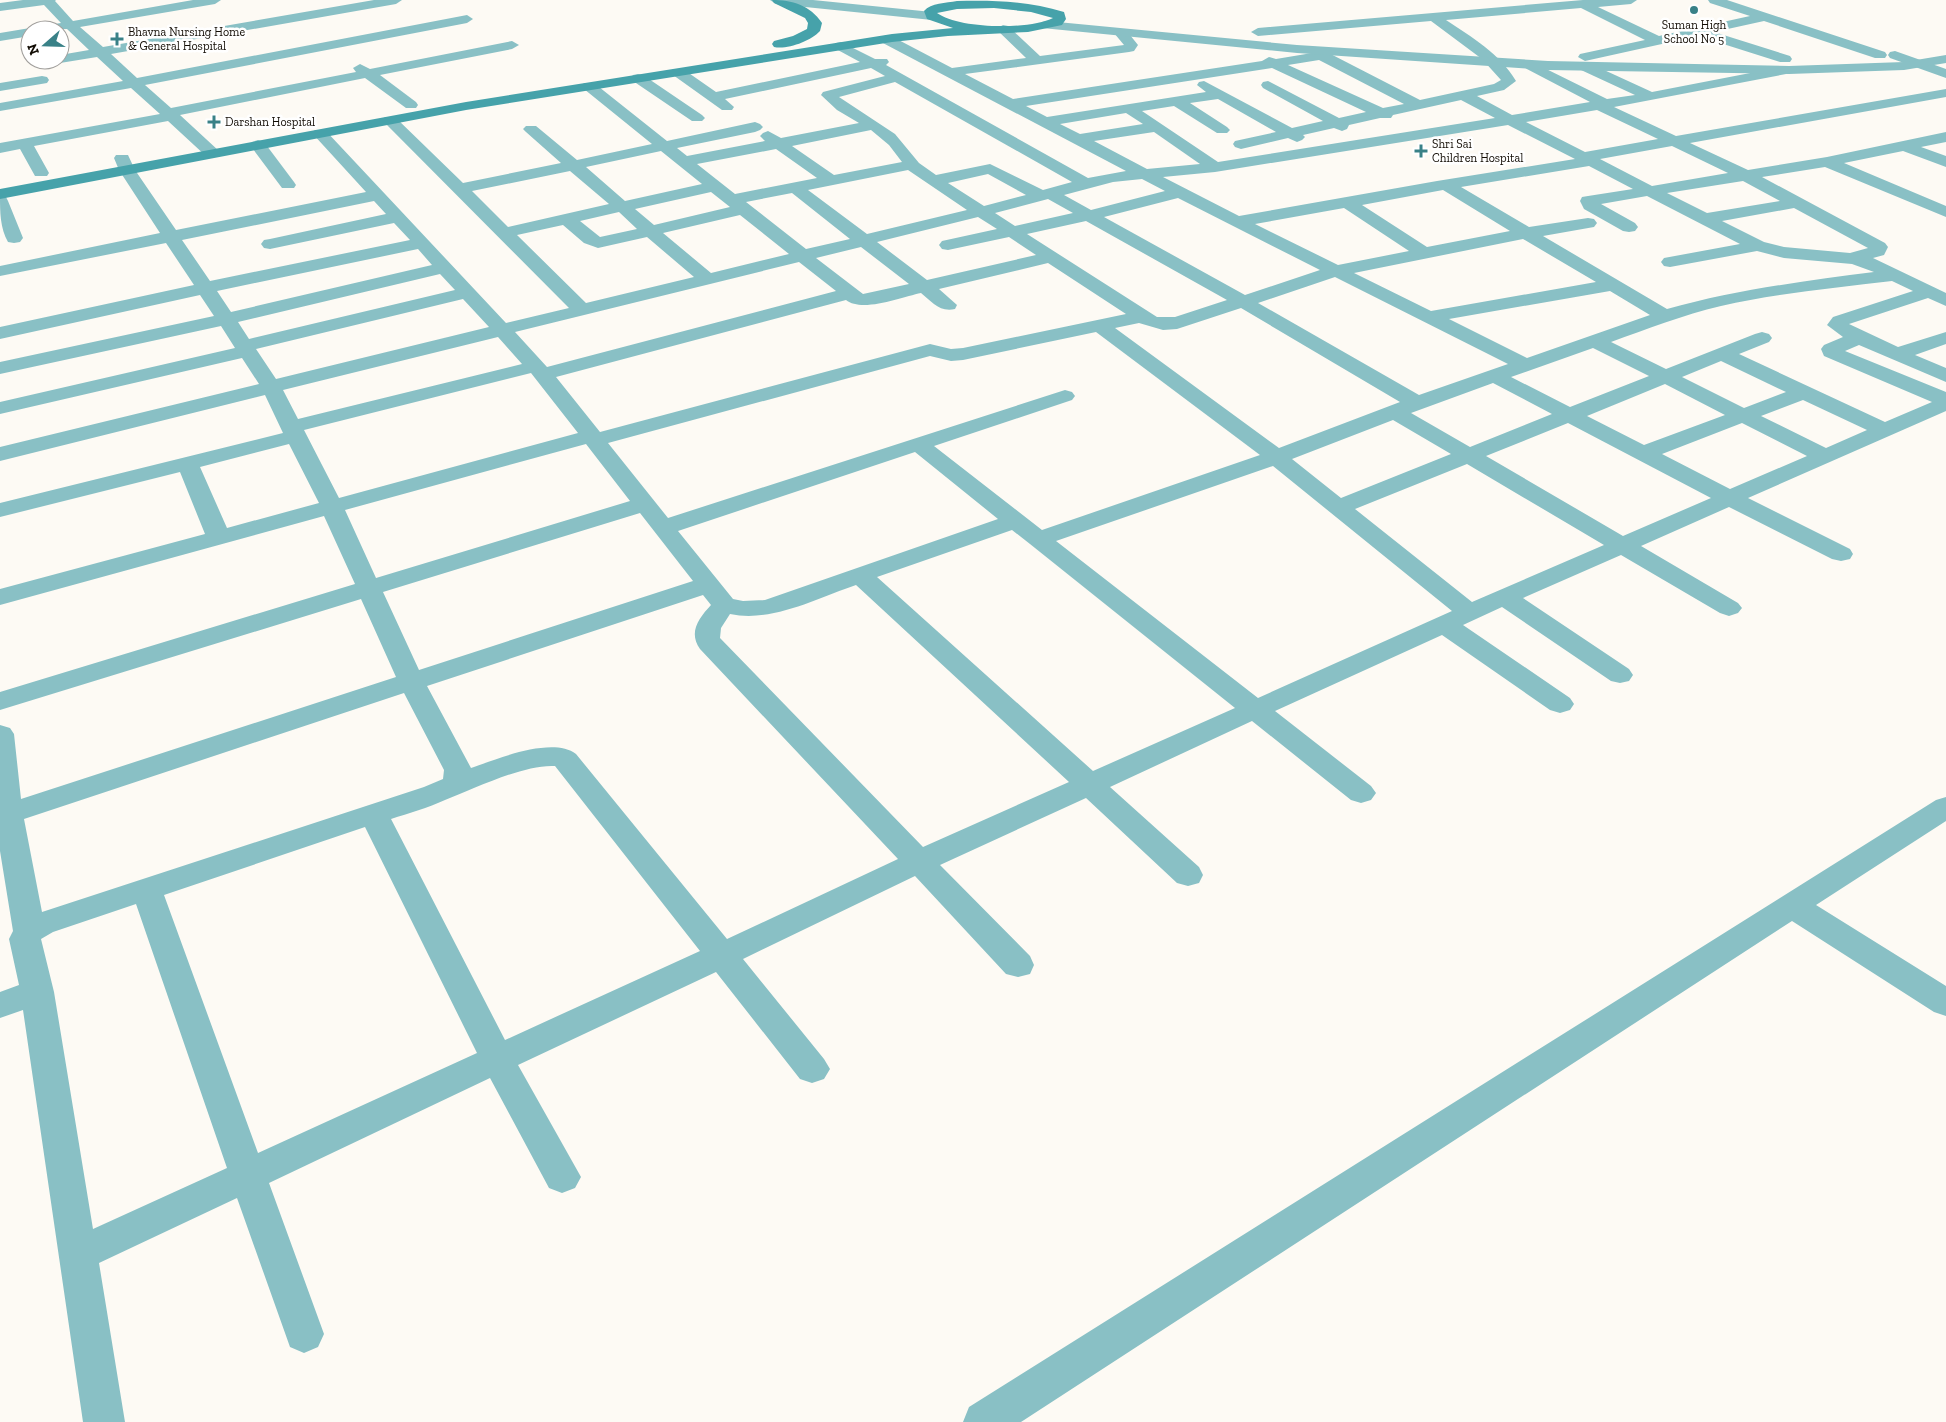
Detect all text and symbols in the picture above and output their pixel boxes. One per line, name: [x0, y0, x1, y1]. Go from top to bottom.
marker: Suman High School No 5: [1688, 4, 1700, 16]
place label: Suman High School No 5: [1662, 18, 1727, 46]
north arrow: [20, 20, 70, 70]
place label: Bhavna Nursing Home & General Hospital: [128, 25, 245, 53]
marker: Bhavna Nursing Home & General Hospital: [110, 32, 124, 46]
text: N: [23, 41, 43, 57]
marker: Darshan Hospital: [207, 115, 221, 129]
place label: Darshan Hospital: [225, 115, 315, 129]
place label: Shri Sai Children Hospital: [1432, 137, 1524, 165]
marker: Shri Sai Children Hospital: [1414, 144, 1428, 158]

